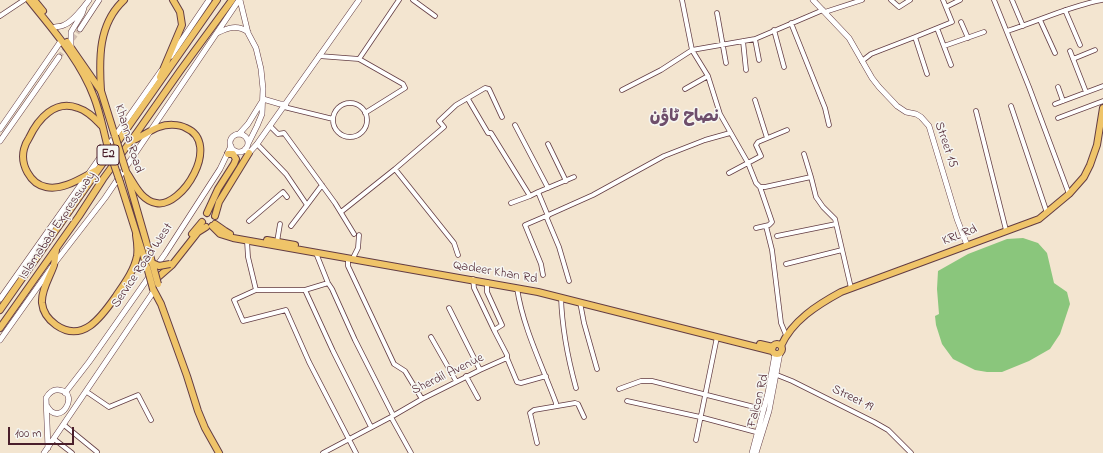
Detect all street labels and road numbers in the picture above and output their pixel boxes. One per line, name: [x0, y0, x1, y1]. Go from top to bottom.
street label: Khanna Road: [110, 103, 146, 175]
street label: Street 15: [930, 120, 960, 170]
road number: E2: [97, 145, 119, 165]
street label: Islamabad Expressway: [16, 169, 100, 283]
street label: Service Road West: [109, 221, 177, 311]
street label: KRL Rd: [940, 222, 980, 250]
street label: Qadeer Khan Rd: [452, 258, 538, 288]
street label: Sherdil Avenue: [409, 351, 487, 399]
street label: Falcon Rd: [745, 373, 773, 429]
street label: Street 19: [829, 382, 875, 416]

